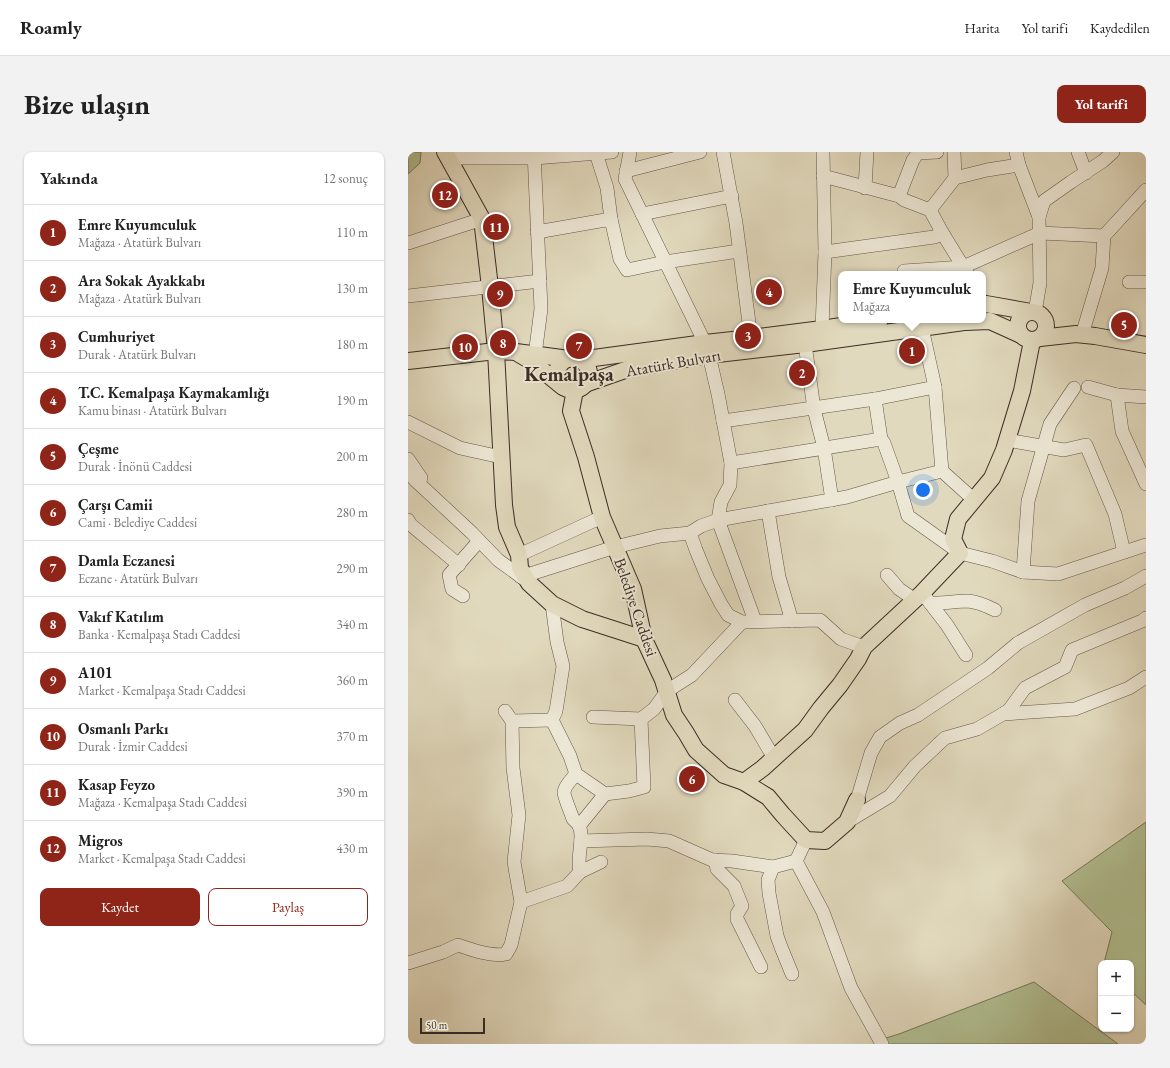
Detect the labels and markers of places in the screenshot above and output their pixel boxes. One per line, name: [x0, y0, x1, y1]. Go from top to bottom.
pin: 12: [432, 180, 458, 210]
pin: 11: [483, 212, 509, 242]
pin: 4: [756, 277, 782, 307]
pin: 9: [487, 279, 513, 309]
pin: 5: [1111, 310, 1137, 340]
pin: 3: [735, 321, 761, 351]
pin: 8: [490, 328, 516, 358]
pin: 7: [566, 331, 592, 361]
pin: 10: [452, 332, 478, 362]
pin: 1: [899, 336, 925, 366]
pin: 2: [789, 358, 815, 388]
pin: 6: [679, 764, 705, 794]

